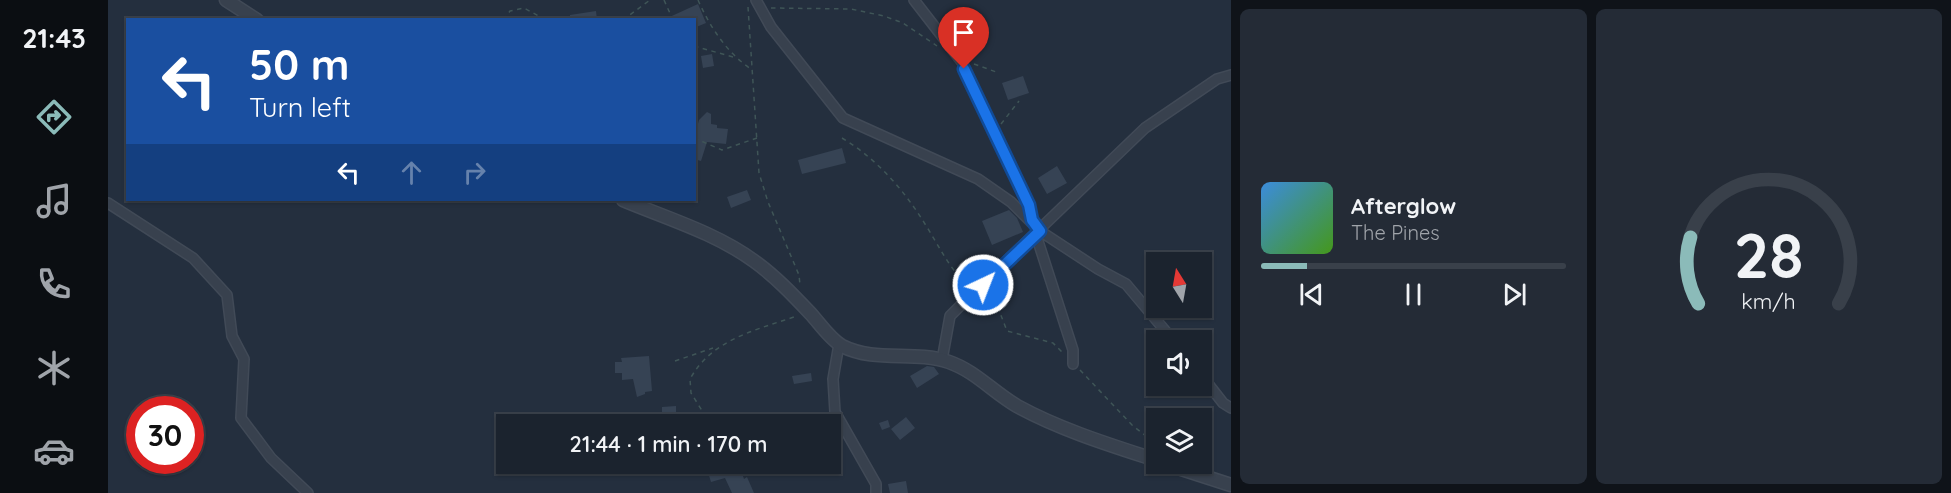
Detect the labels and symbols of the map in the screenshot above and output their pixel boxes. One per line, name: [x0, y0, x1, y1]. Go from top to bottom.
pin: [938, 7, 989, 69]
north arrow: [1146, 252, 1212, 318]
position arrow: [951, 253, 1015, 317]
speed limit sign: 30: [126, 396, 204, 474]

